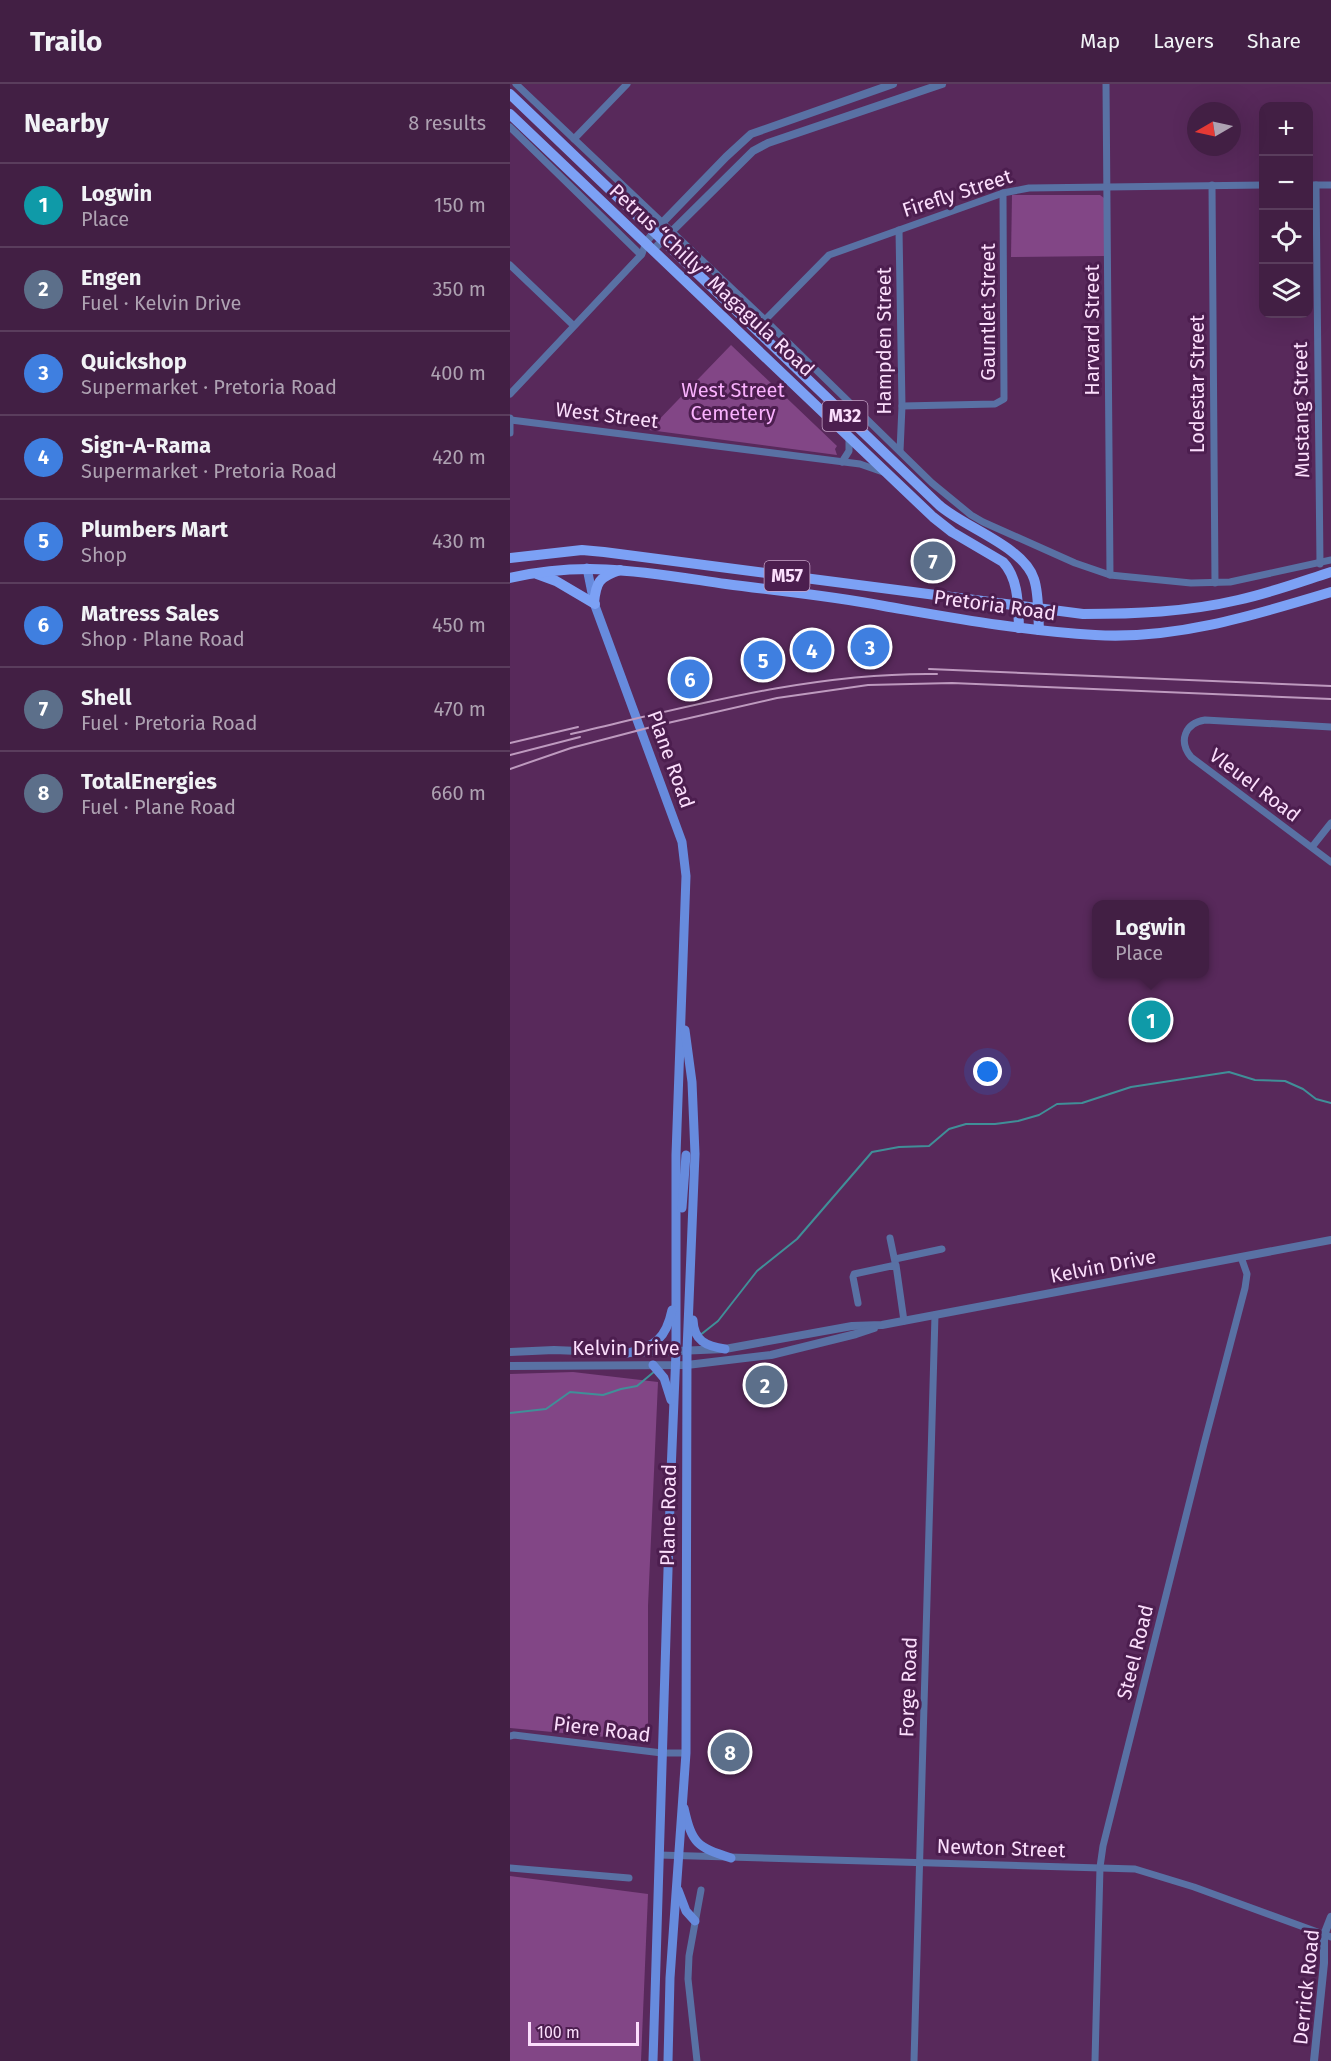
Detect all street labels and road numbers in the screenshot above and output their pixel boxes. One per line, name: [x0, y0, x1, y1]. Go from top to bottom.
street label: Firefly Street: [899, 164, 1016, 222]
street label: Petrus “Chilly” Magagula Road: [605, 179, 819, 381]
street label: Gauntlet Street: [976, 243, 1000, 381]
street label: Harvard Street: [1080, 264, 1104, 396]
street label: Hampden Street: [872, 266, 896, 415]
street label: Lodestar Street: [1185, 314, 1209, 453]
street label: Mustang Street: [1288, 341, 1314, 478]
street label: West Street: [554, 397, 661, 433]
road number: M32: [822, 401, 868, 431]
road number: M57: [764, 561, 810, 591]
street label: Pretoria Road: [932, 585, 1058, 625]
street label: Plane Road: [642, 707, 700, 811]
street label: Vleuel Road: [1205, 743, 1305, 827]
street label: Kelvin Drive: [1048, 1244, 1158, 1288]
street label: Kelvin Drive: [572, 1336, 680, 1360]
street label: Plane Road: [655, 1464, 681, 1566]
street label: Steel Road: [1112, 1602, 1158, 1702]
street label: Forge Road: [894, 1636, 922, 1738]
street label: Piere Road: [552, 1711, 652, 1747]
street label: Newton Street: [936, 1834, 1067, 1862]
street label: Derrick Road: [1288, 1928, 1324, 2046]

